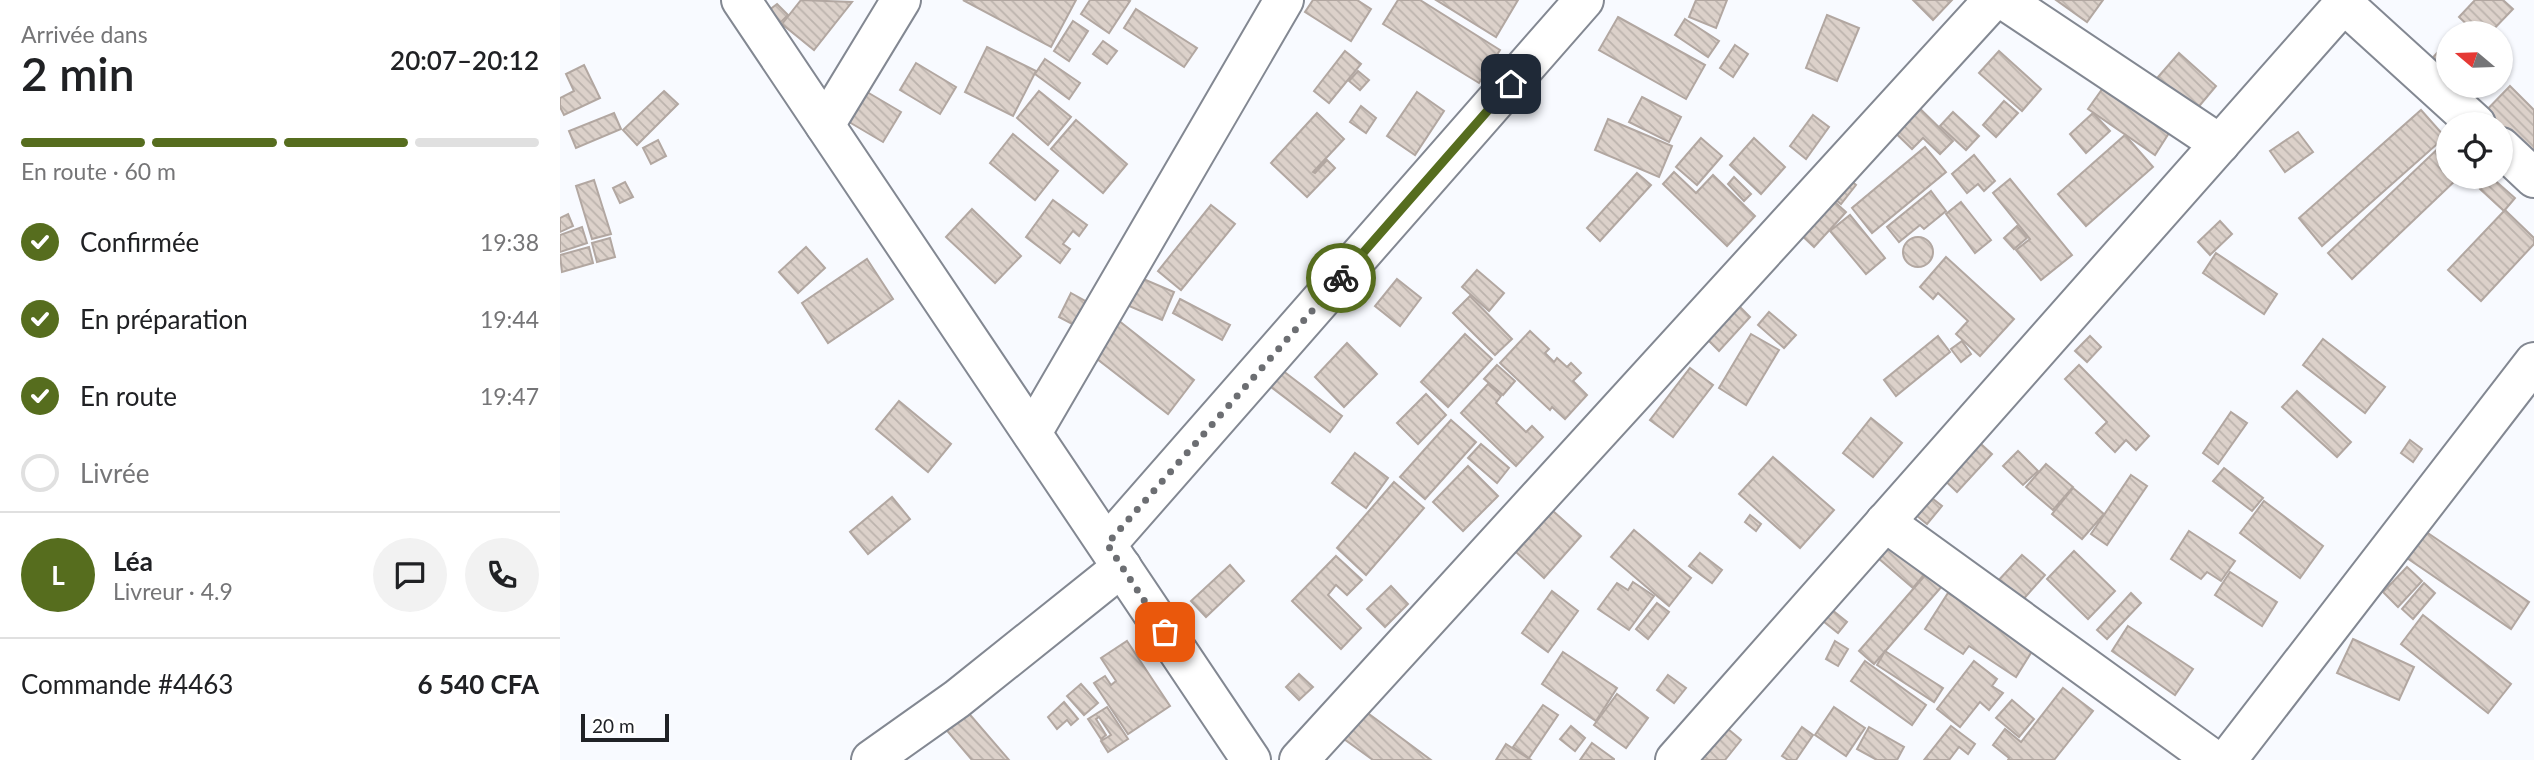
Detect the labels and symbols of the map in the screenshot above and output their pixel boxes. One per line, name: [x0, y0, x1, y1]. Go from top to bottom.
north arrow: [2436, 21, 2513, 98]
pin: [1481, 54, 1541, 114]
courier: [1306, 243, 1376, 313]
pin: [1135, 602, 1195, 662]
scale bar: [581, 711, 668, 743]

